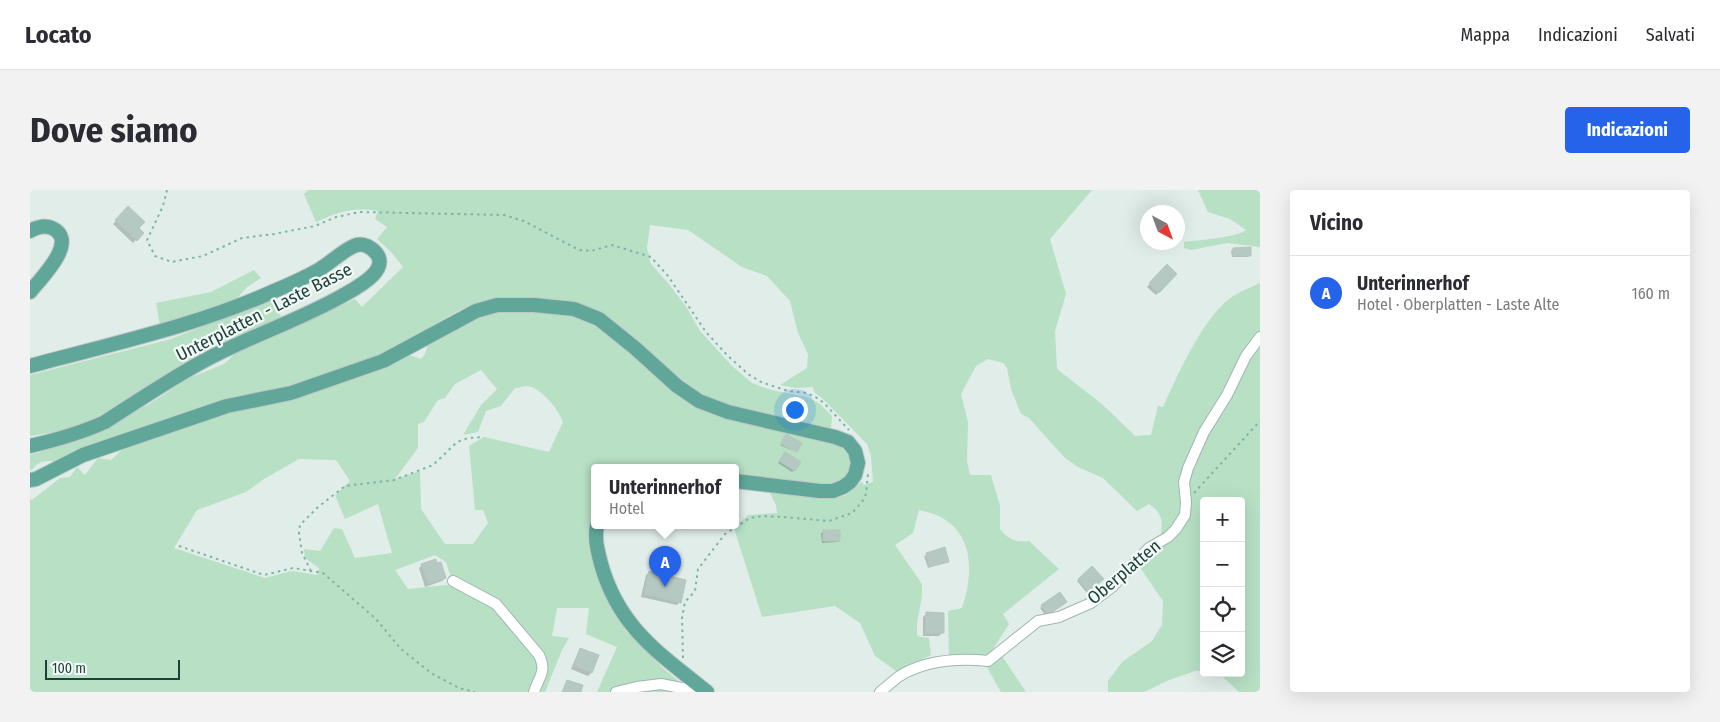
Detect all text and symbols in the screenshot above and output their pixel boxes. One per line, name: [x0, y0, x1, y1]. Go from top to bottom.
text: Locato: [25, 21, 91, 49]
text: Mappa: [1461, 24, 1510, 46]
text: Indicazioni: [1538, 24, 1618, 46]
text: Salvati: [1646, 24, 1695, 46]
button: Indicazioni: [1565, 107, 1690, 153]
text: Dove siamo: [30, 109, 198, 151]
north arrow: [1140, 205, 1185, 250]
text: Vicino: [1310, 210, 1363, 236]
street label: Unterplatten - Laste Basse: [172, 258, 356, 366]
text: Unterinnerhof: [1357, 272, 1469, 295]
text: A: [1322, 284, 1330, 303]
text: 160 m: [1631, 284, 1670, 303]
text: Hotel · Oberplatten - Laste Alte: [1357, 295, 1559, 314]
your location: [782, 397, 808, 423]
popup: [591, 464, 739, 529]
text: Unterinnerhof: [609, 476, 721, 499]
map controls: [1200, 497, 1245, 677]
button: +: [1200, 497, 1245, 542]
text: Hotel: [609, 499, 644, 518]
street label: Oberplatten: [1083, 535, 1165, 609]
button: −: [1200, 542, 1245, 587]
pin: A: [649, 546, 681, 587]
button: locate: [1200, 587, 1245, 632]
button: layers: [1200, 632, 1245, 677]
scale bar: [45, 657, 180, 680]
text: 100 m: [52, 660, 86, 677]

